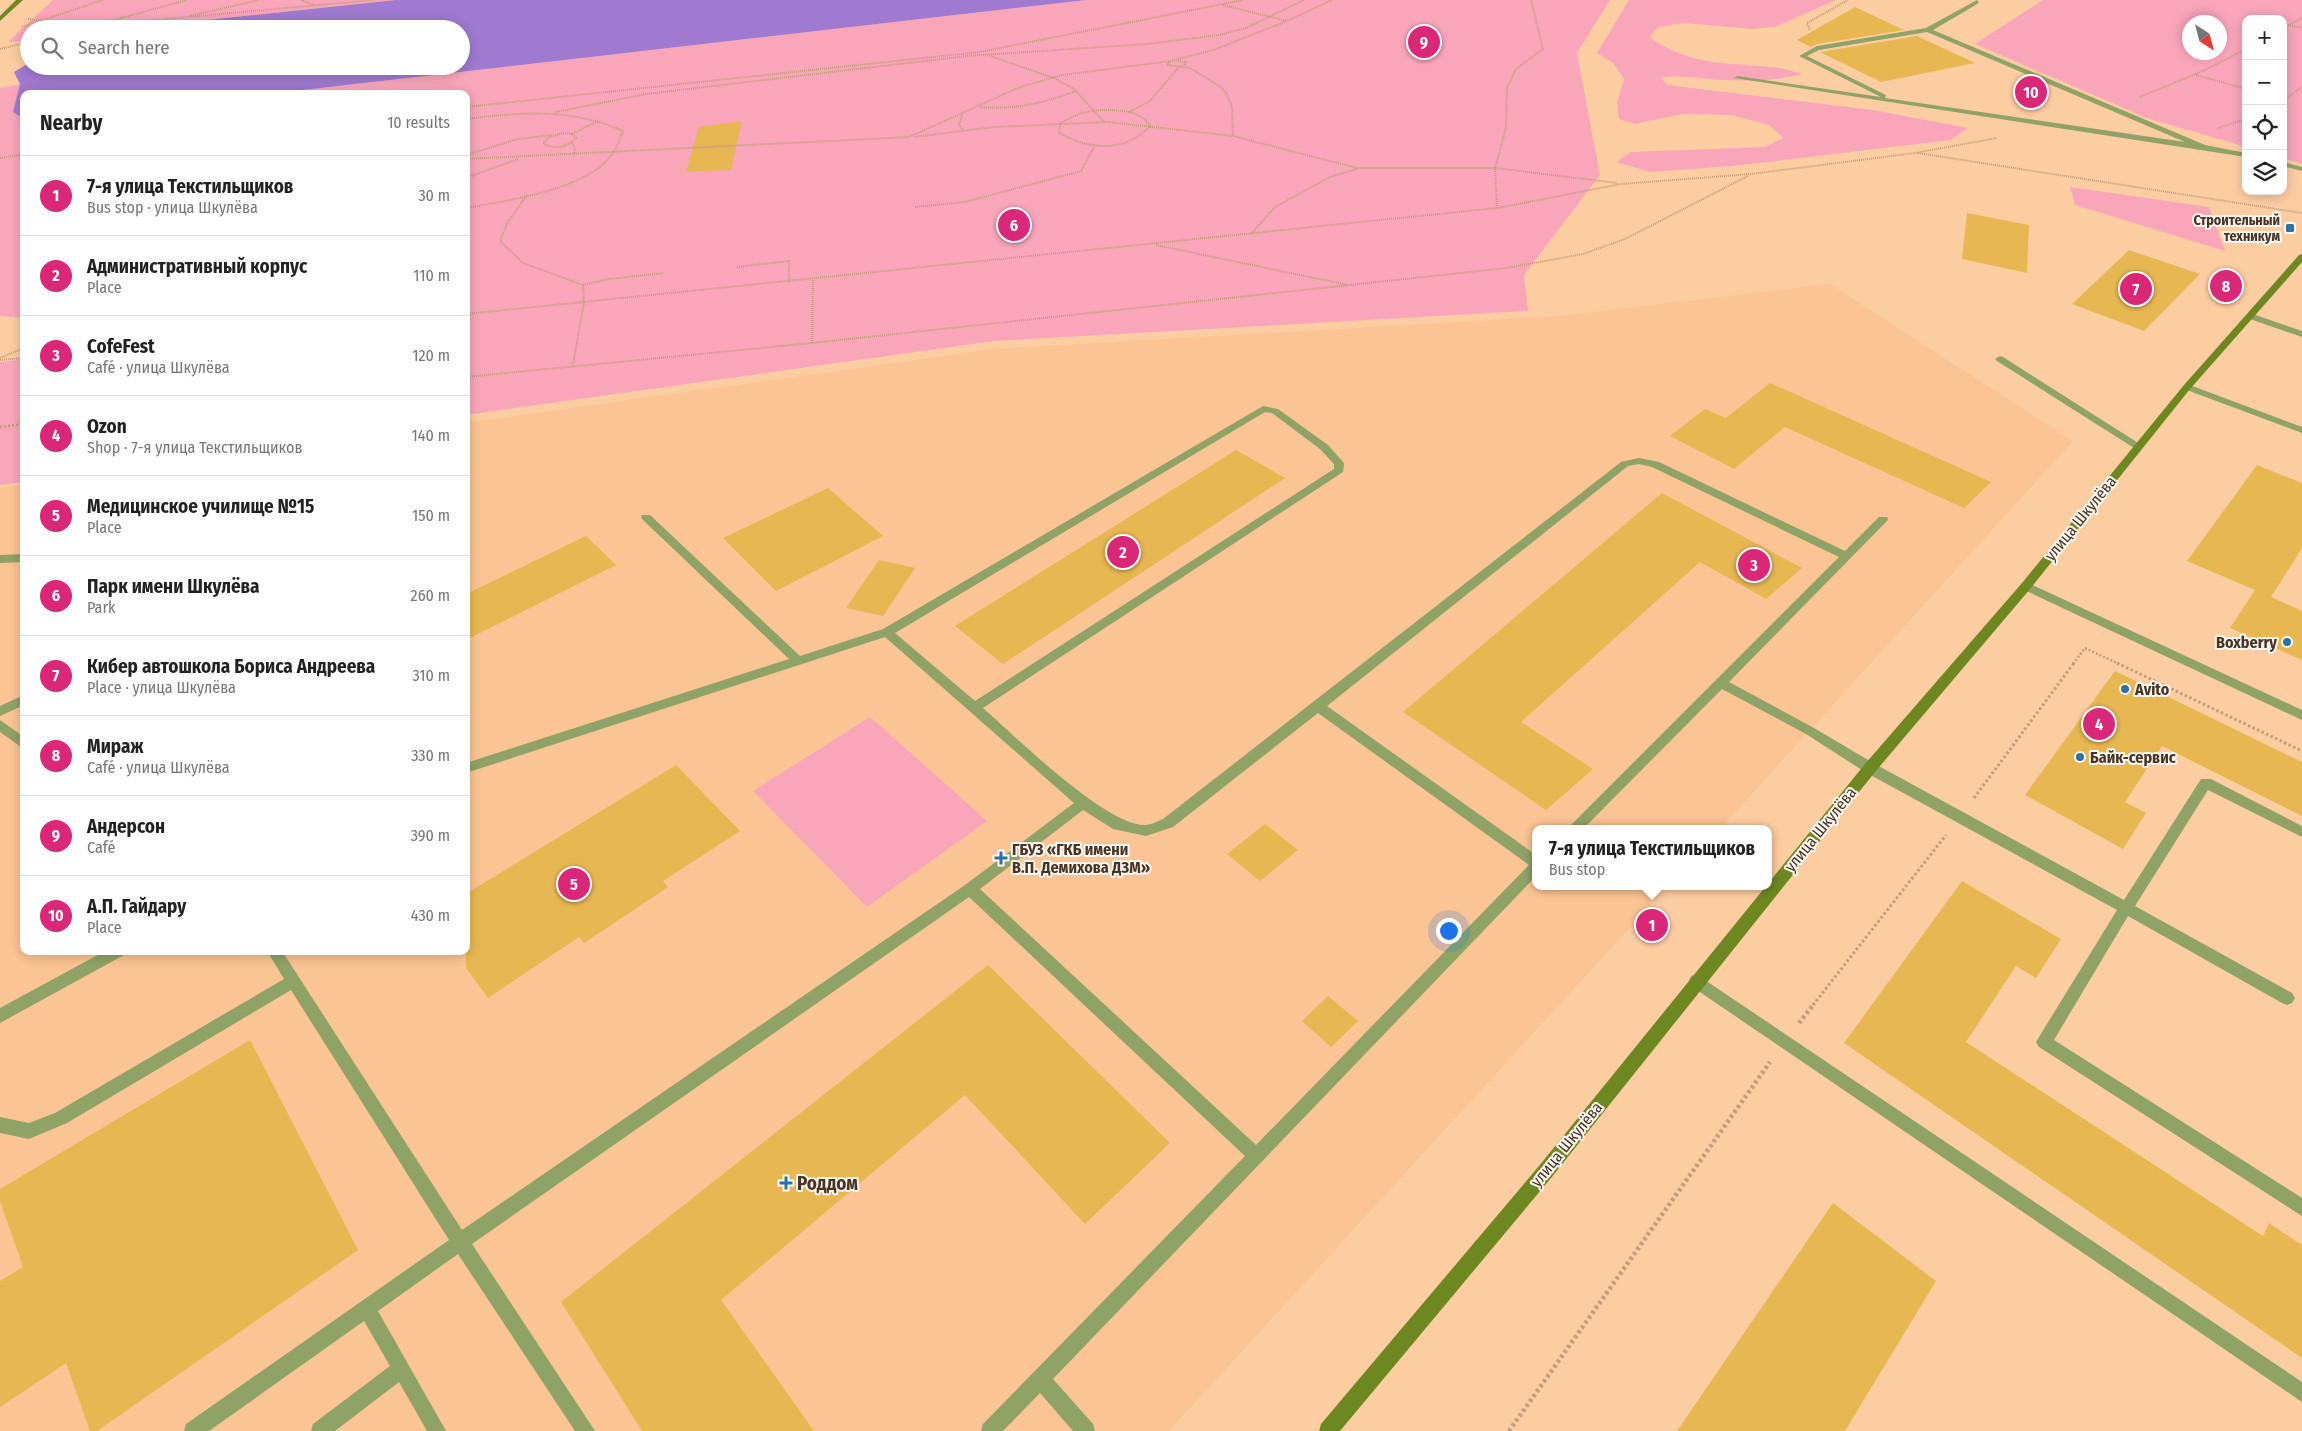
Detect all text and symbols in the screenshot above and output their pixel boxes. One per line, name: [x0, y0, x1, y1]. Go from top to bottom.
north arrow: [2182, 15, 2227, 60]
map controls: [2242, 15, 2287, 195]
button: +: [2242, 15, 2287, 60]
search box: [20, 20, 470, 75]
pin: 9: [1408, 23, 1440, 61]
icon: search: [38, 34, 66, 62]
text: Search here: [78, 36, 170, 59]
button: −: [2242, 60, 2287, 105]
pin: 10: [2015, 73, 2047, 111]
button: locate: [2242, 105, 2287, 150]
text: Nearby: [40, 110, 102, 136]
text: 10 results: [387, 113, 450, 132]
button: layers: [2242, 150, 2287, 195]
text: 7-я улица Текстильщиков: [87, 175, 293, 198]
text: 1: [53, 186, 59, 205]
text: 30 m: [418, 186, 450, 205]
text: Bus stop · улица Шкулёва: [87, 198, 258, 217]
pin: 6: [998, 206, 1030, 244]
place label: Строительный техникум: [2194, 212, 2280, 245]
marker: Строительный техникум: [2284, 222, 2296, 234]
text: Административный корпус: [87, 255, 307, 278]
text: 2: [52, 266, 60, 285]
text: 110 m: [413, 266, 450, 285]
pin: 8: [2210, 267, 2242, 305]
pin: 7: [2120, 270, 2152, 308]
text: Place: [87, 278, 122, 297]
text: CofeFest: [87, 335, 155, 358]
text: 3: [52, 346, 60, 365]
text: 120 m: [412, 346, 450, 365]
text: Café · улица Шкулёва: [87, 358, 230, 377]
text: Ozon: [87, 415, 127, 438]
text: 4: [52, 426, 60, 445]
text: 140 m: [412, 426, 450, 445]
text: Shop · 7-я улица Текстильщиков: [87, 438, 302, 457]
street label: улица Шкулёва: [2040, 472, 2120, 564]
text: Медицинское училище №15: [87, 495, 314, 518]
text: 5: [52, 506, 60, 525]
text: 150 m: [412, 506, 450, 525]
text: Place: [87, 518, 122, 537]
pin: 2: [1107, 533, 1139, 571]
pin: 3: [1738, 546, 1770, 584]
text: Парк имени Шкулёва: [87, 575, 259, 598]
text: 6: [52, 586, 60, 605]
text: 260 m: [411, 586, 450, 605]
text: Park: [87, 598, 115, 617]
place label: Boxberry: [2216, 633, 2277, 652]
marker: Boxberry: [2281, 636, 2293, 648]
text: Кибер автошкола Бориса Андреева: [87, 655, 375, 678]
text: 7: [53, 666, 59, 685]
text: 310 m: [413, 666, 450, 685]
text: Place · улица Шкулёва: [87, 678, 236, 697]
place label: Avito: [2134, 680, 2170, 699]
marker: Avito: [2119, 683, 2131, 695]
pin: 4: [2083, 705, 2115, 743]
text: Мираж: [87, 735, 143, 758]
text: 8: [52, 746, 60, 765]
text: 330 m: [411, 746, 450, 765]
place label: Байк-сервис: [2090, 748, 2176, 767]
marker: Байк-сервис: [2074, 751, 2086, 763]
text: Café · улица Шкулёва: [87, 758, 230, 777]
street label: улица Шкулёва: [1780, 783, 1860, 875]
text: Андерсон: [87, 815, 165, 838]
popup: [1532, 825, 1772, 890]
text: 9: [52, 826, 60, 845]
text: 390 m: [411, 826, 450, 845]
text: 7-я улица Текстильщиков: [1549, 837, 1755, 860]
text: Café: [87, 838, 115, 857]
place label: ГБУЗ «ГКБ имени В.П. Демихова ДЗМ»: [1012, 840, 1150, 877]
marker: ГБУЗ «ГКБ имени В.П. Демихова ДЗМ»: [994, 851, 1008, 865]
text: Bus stop: [1549, 860, 1605, 879]
pin: 5: [558, 865, 590, 903]
text: А.П. Гайдару: [87, 895, 186, 918]
text: 10: [48, 906, 64, 925]
text: 430 m: [411, 906, 450, 925]
pin: 1: [1636, 906, 1668, 944]
text: Place: [87, 918, 122, 937]
your location: [1436, 918, 1462, 944]
street label: улица Шкулёва: [1526, 1098, 1606, 1190]
place label: Роддом: [797, 1172, 858, 1195]
marker: Роддом: [779, 1176, 793, 1190]

